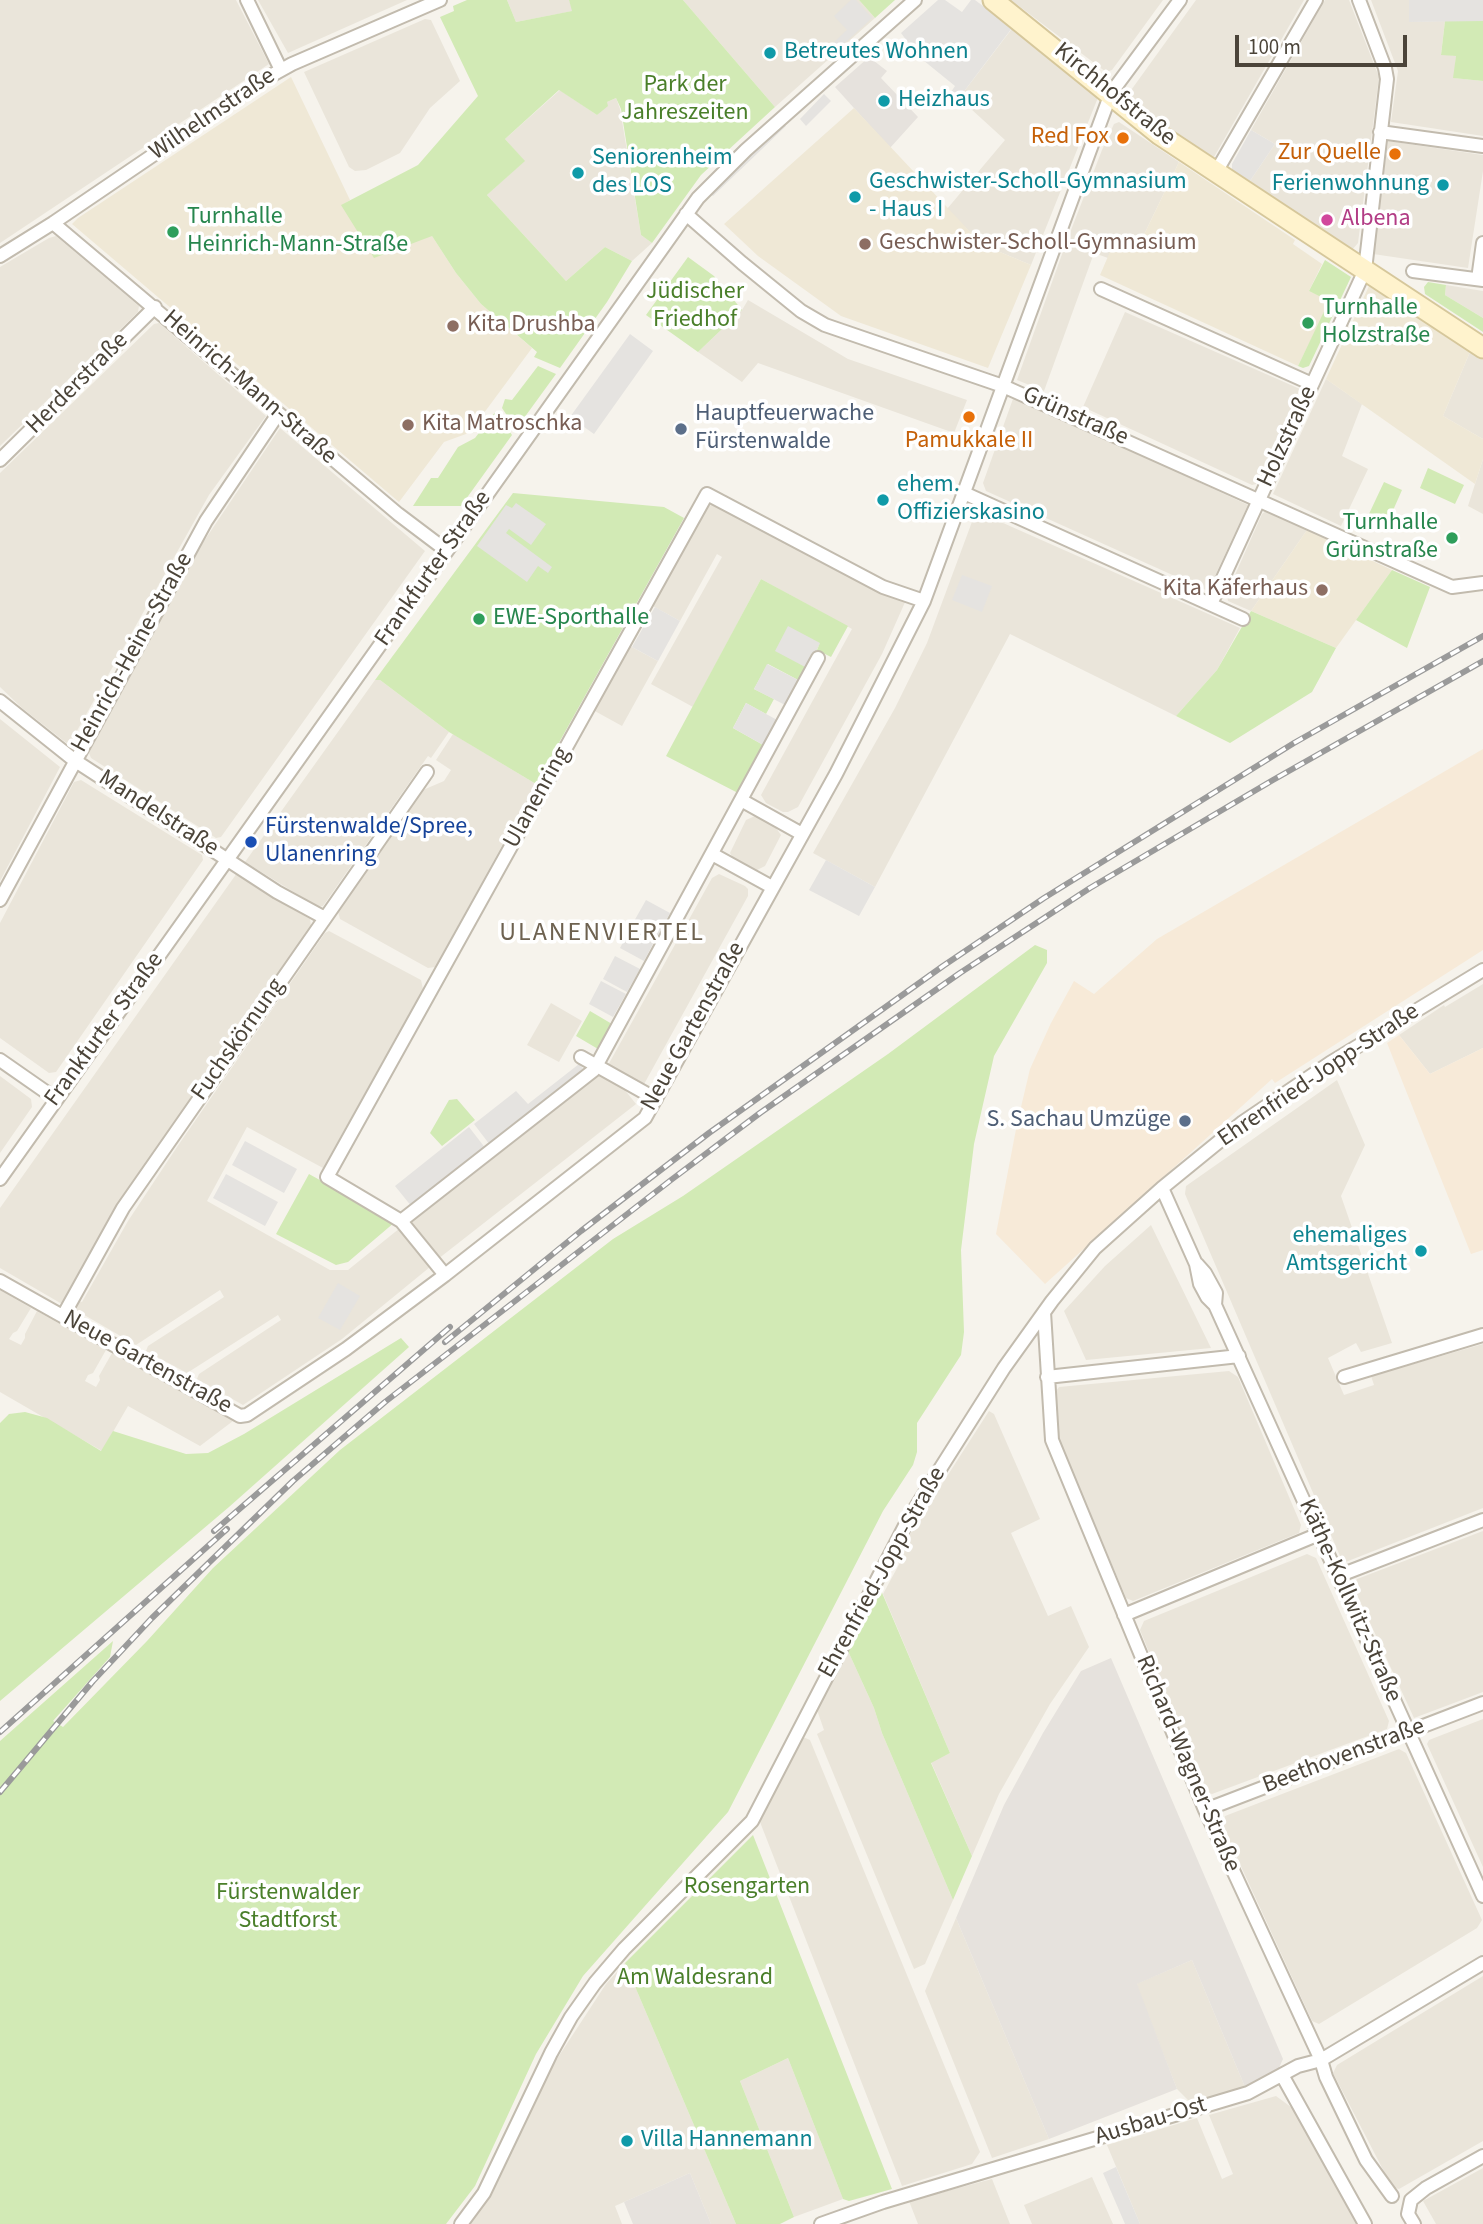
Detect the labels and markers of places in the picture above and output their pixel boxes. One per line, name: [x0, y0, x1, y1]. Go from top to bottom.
place label: Betreutes Wohnen: [784, 39, 969, 67]
marker: Betreutes Wohnen: [762, 45, 778, 61]
place label: Heizhaus: [898, 87, 990, 115]
marker: Heizhaus: [876, 93, 892, 109]
place label: Red Fox: [1031, 124, 1109, 152]
marker: Red Fox: [1115, 130, 1131, 146]
place label: Zur Quelle: [1277, 140, 1381, 168]
place label: Seniorenheim des LOS: [592, 145, 733, 201]
marker: Zur Quelle: [1387, 146, 1403, 162]
marker: Seniorenheim des LOS: [570, 165, 586, 181]
place label: Geschwister-Scholl-Gymnasium - Haus I: [869, 169, 1187, 225]
place label: Ferienwohnung: [1272, 171, 1429, 199]
marker: Ferienwohnung: [1435, 177, 1451, 193]
marker: Geschwister-Scholl-Gymnasium - Haus I: [847, 189, 863, 205]
place label: Turnhalle Heinrich-Mann-Straße: [187, 204, 408, 260]
place label: Albena: [1341, 206, 1411, 234]
marker: Albena: [1319, 212, 1335, 228]
marker: Turnhalle Heinrich-Mann-Straße: [165, 224, 181, 240]
place label: Geschwister-Scholl-Gymnasium: [879, 230, 1197, 258]
marker: Geschwister-Scholl-Gymnasium: [857, 236, 873, 252]
place label: Turnhalle Holzstraße: [1322, 295, 1430, 351]
place label: Kita Drushba: [467, 312, 596, 340]
marker: Turnhalle Holzstraße: [1300, 315, 1316, 331]
marker: Kita Drushba: [445, 318, 461, 334]
place label: Hauptfeuerwache Fürstenwalde: [695, 401, 874, 457]
marker: Pamukkale II: [961, 409, 977, 425]
place label: Kita Matroschka: [422, 411, 582, 439]
marker: Kita Matroschka: [400, 417, 416, 433]
marker: Hauptfeuerwache Fürstenwalde: [673, 421, 689, 437]
place label: Pamukkale II: [905, 428, 1033, 456]
place label: ehem. Offizierskasino: [897, 472, 1045, 528]
marker: ehem. Offizierskasino: [875, 492, 891, 508]
place label: Turnhalle Grünstraße: [1325, 510, 1438, 566]
marker: Turnhalle Grünstraße: [1444, 530, 1460, 546]
place label: Kita Käferhaus: [1162, 576, 1308, 604]
marker: Kita Käferhaus: [1314, 582, 1330, 598]
place label: EWE-Sporthalle: [493, 605, 649, 633]
marker: EWE-Sporthalle: [471, 611, 487, 627]
place label: Fürstenwalde/Spree, Ulanenring: [265, 814, 473, 870]
marker: Fürstenwalde/Spree, Ulanenring: [243, 834, 259, 850]
place label: S. Sachau Umzüge: [986, 1107, 1171, 1135]
marker: S. Sachau Umzüge: [1177, 1113, 1193, 1129]
place label: ehemaliges Amtsgericht: [1286, 1223, 1407, 1279]
marker: ehemaliges Amtsgericht: [1413, 1243, 1429, 1259]
place label: Villa Hannemann: [641, 2127, 813, 2155]
marker: Villa Hannemann: [619, 2133, 635, 2149]

